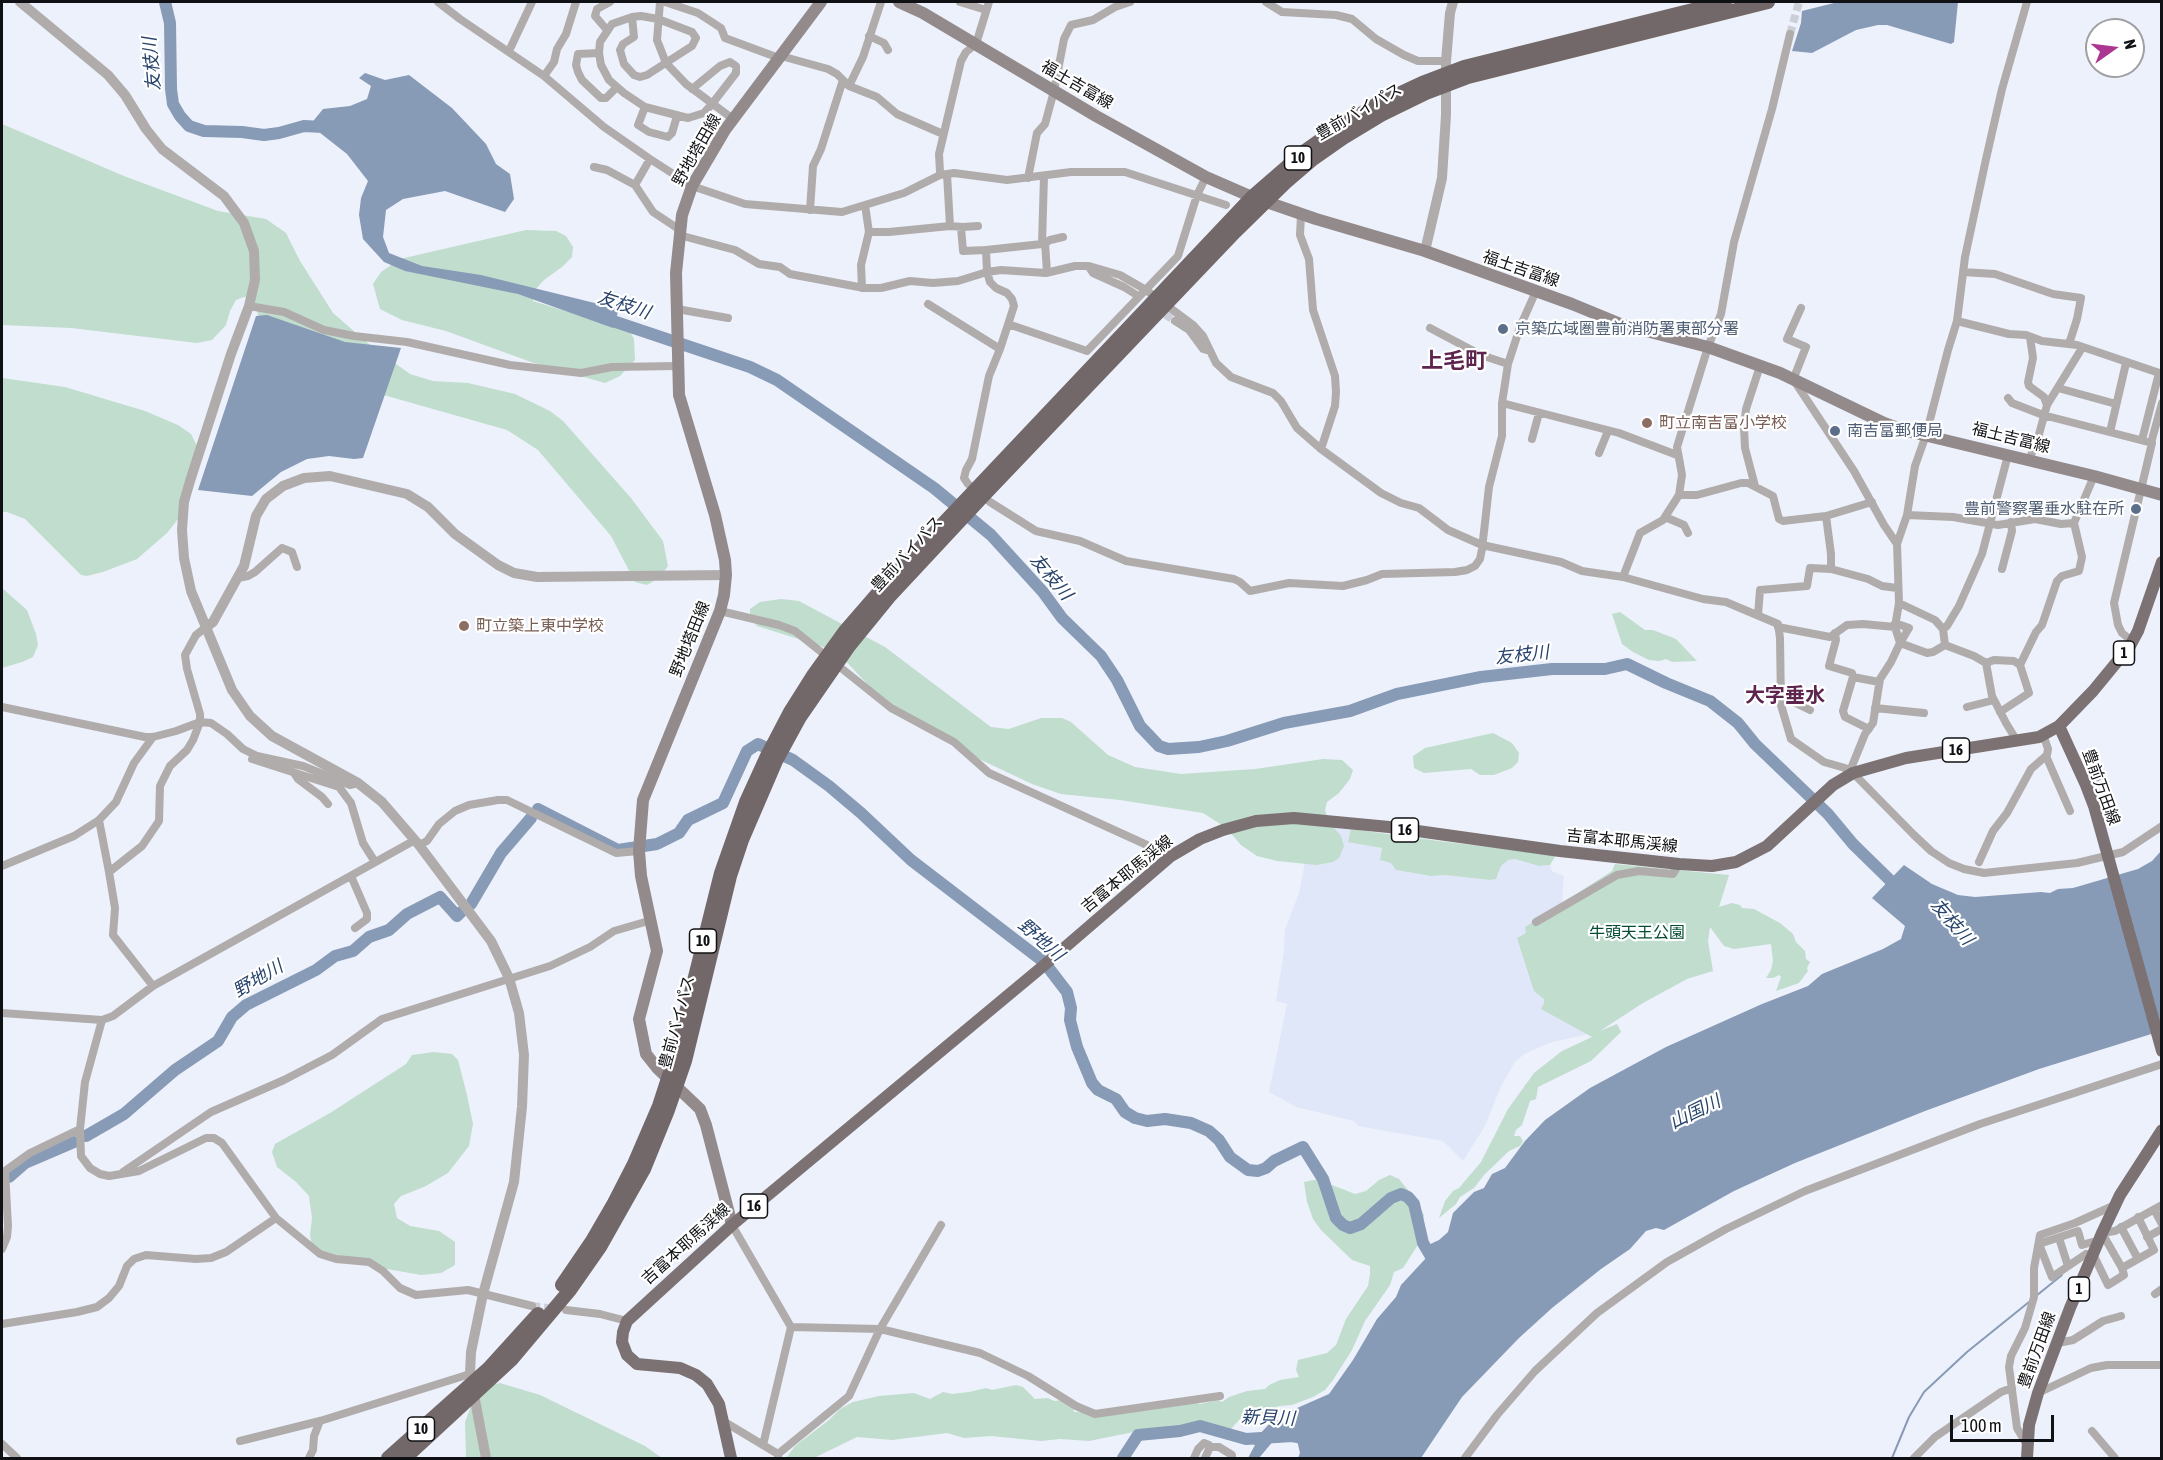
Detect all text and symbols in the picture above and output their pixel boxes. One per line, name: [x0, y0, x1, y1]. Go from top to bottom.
north arrow: [2085, 18, 2145, 78]
water label: 友枝川: [139, 36, 165, 92]
text: N: [2121, 37, 2140, 51]
street label: 福土吉富線: [1038, 57, 1116, 113]
street label: 豊前バイパス: [1313, 80, 1405, 144]
street label: 野地塔田線: [669, 111, 725, 189]
road number: 10: [1284, 146, 1312, 170]
street label: 福土吉富線: [1480, 247, 1562, 291]
water label: 友枝川: [595, 286, 653, 324]
place label: 京築広域圏豊前消防署東部分署: [1515, 319, 1739, 339]
marker: 京築広域圏豊前消防署東部分署: [1496, 322, 1510, 336]
district label: 上毛町: [1421, 348, 1487, 374]
place label: 町立南吉富小学校: [1659, 413, 1787, 433]
marker: 町立南吉富小学校: [1640, 416, 1654, 430]
street label: 福土吉富線: [1970, 419, 2052, 457]
place label: 南吉富郵便局: [1847, 421, 1943, 441]
marker: 南吉富郵便局: [1828, 424, 1842, 438]
place label: 豊前警察署垂水駐在所: [1964, 499, 2124, 519]
marker: 豊前警察署垂水駐在所: [2129, 502, 2143, 516]
street label: 豊前バイパス: [867, 512, 947, 596]
water label: 友枝川: [1025, 549, 1077, 605]
street label: 野地塔田線: [666, 598, 714, 680]
place label: 町立築上東中学校: [476, 616, 604, 636]
marker: 町立築上東中学校: [457, 619, 471, 633]
water label: 友枝川: [1494, 641, 1550, 669]
road number: 1: [2114, 641, 2134, 665]
district label: 大字垂水: [1745, 684, 1825, 708]
road number: 16: [1942, 738, 1970, 762]
street label: 豊前万田線: [2078, 746, 2124, 828]
road number: 16: [1392, 818, 1418, 842]
street label: 吉富本耶馬渓線: [1565, 826, 1679, 856]
street label: 吉富本耶馬渓線: [1077, 831, 1177, 917]
water label: 友枝川: [1926, 895, 1978, 949]
water label: 野地川: [1014, 914, 1068, 966]
park label: 牛頭天王公園: [1589, 923, 1685, 943]
road number: 10: [690, 929, 716, 953]
water label: 野地川: [229, 956, 287, 1002]
street label: 豊前バイパス: [655, 973, 699, 1071]
water label: 山国川: [1666, 1090, 1724, 1134]
road number: 16: [740, 1194, 768, 1218]
street label: 吉富本耶馬渓線: [638, 1199, 734, 1289]
road number: 1: [2068, 1277, 2090, 1301]
street label: 豊前万田線: [2014, 1309, 2060, 1391]
scale bar: [1953, 1403, 2056, 1441]
water label: 新貝川: [1241, 1406, 1295, 1430]
text: 100 m: [1961, 1415, 2002, 1436]
road number: 10: [408, 1417, 434, 1441]

